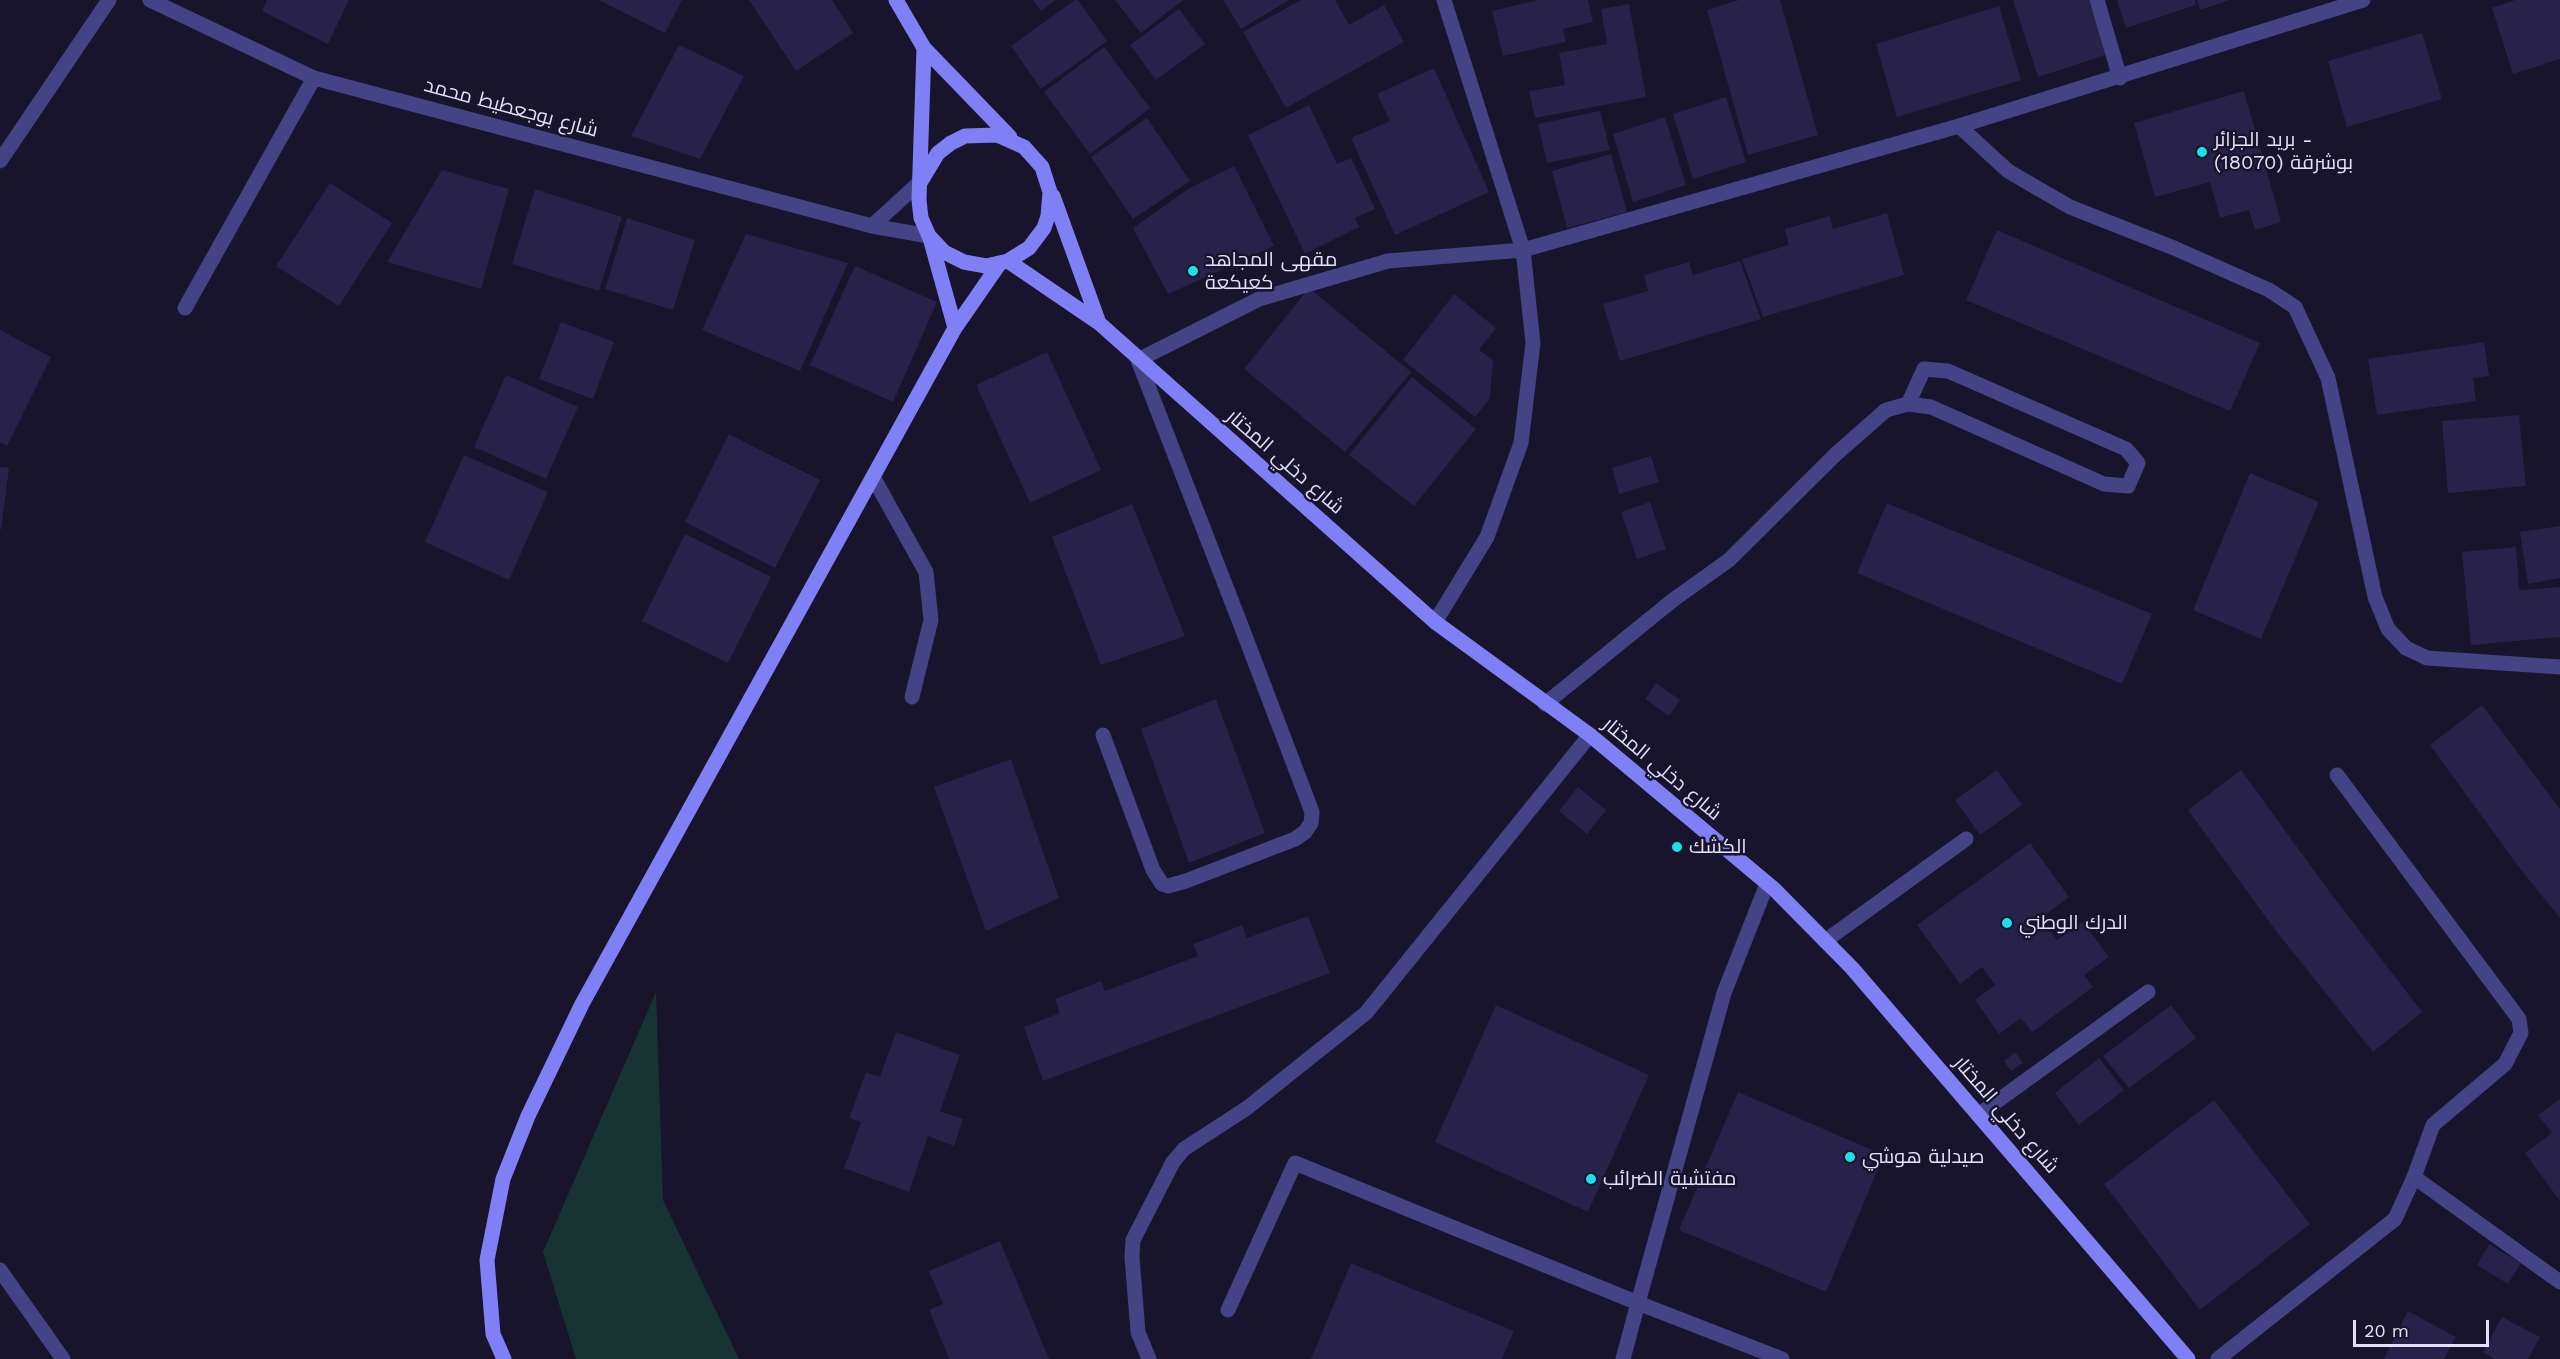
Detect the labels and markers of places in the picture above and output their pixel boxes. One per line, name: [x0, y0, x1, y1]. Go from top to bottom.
place label: بريد الجزائر - بوشرقة (18070): [2214, 128, 2353, 175]
marker: بريد الجزائر - بوشرقة (18070): [2195, 145, 2209, 159]
place label: مقهى المجاهد كعيكعة: [1205, 248, 1337, 295]
marker: مقهى المجاهد كعيكعة: [1186, 264, 1200, 278]
place label: الكشك: [1689, 835, 1747, 859]
marker: الكشك: [1670, 840, 1684, 854]
place label: الدرك الوطني: [2019, 911, 2128, 935]
marker: الدرك الوطني: [2000, 916, 2014, 930]
place label: صيدلية هوشي: [1862, 1145, 1984, 1169]
marker: صيدلية هوشي: [1843, 1150, 1857, 1164]
place label: مفتشية الضرائب: [1603, 1167, 1736, 1191]
marker: مفتشية الضرائب: [1584, 1172, 1598, 1186]

